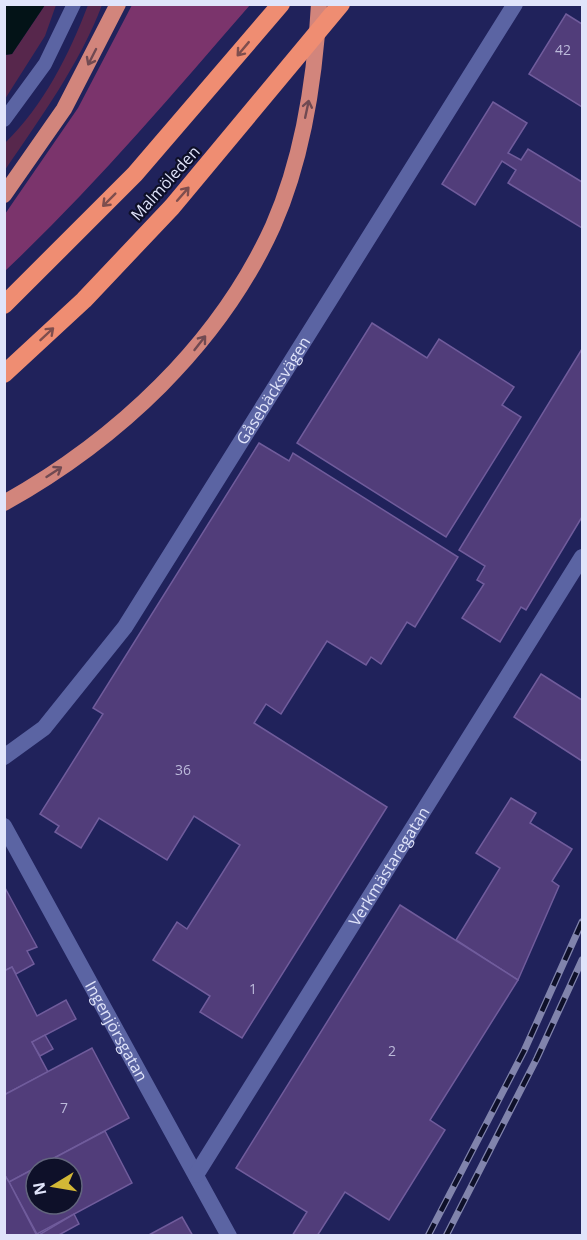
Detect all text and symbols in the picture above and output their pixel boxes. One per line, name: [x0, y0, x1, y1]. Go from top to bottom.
house number: 42: [555, 40, 571, 59]
one-way arrow: [237, 41, 250, 57]
one-way arrow: [86, 48, 98, 65]
one-way arrow: [302, 100, 313, 119]
street label: Malmöleden: [126, 141, 204, 225]
one-way arrow: [176, 187, 190, 202]
one-way arrow: [102, 192, 117, 207]
one-way arrow: [40, 326, 55, 341]
street label: Gåsebäcksvägen: [231, 332, 315, 449]
one-way arrow: [193, 335, 206, 351]
one-way arrow: [45, 465, 62, 477]
house number: 36: [175, 760, 191, 779]
street label: Verkmästaregatan: [343, 802, 434, 930]
street label: Ingenjörsgatan: [80, 977, 153, 1085]
house number: 1: [249, 979, 257, 998]
house number: 2: [388, 1041, 396, 1060]
house number: 7: [60, 1098, 68, 1117]
north arrow: [24, 1156, 84, 1216]
text: N: [27, 1180, 51, 1197]

